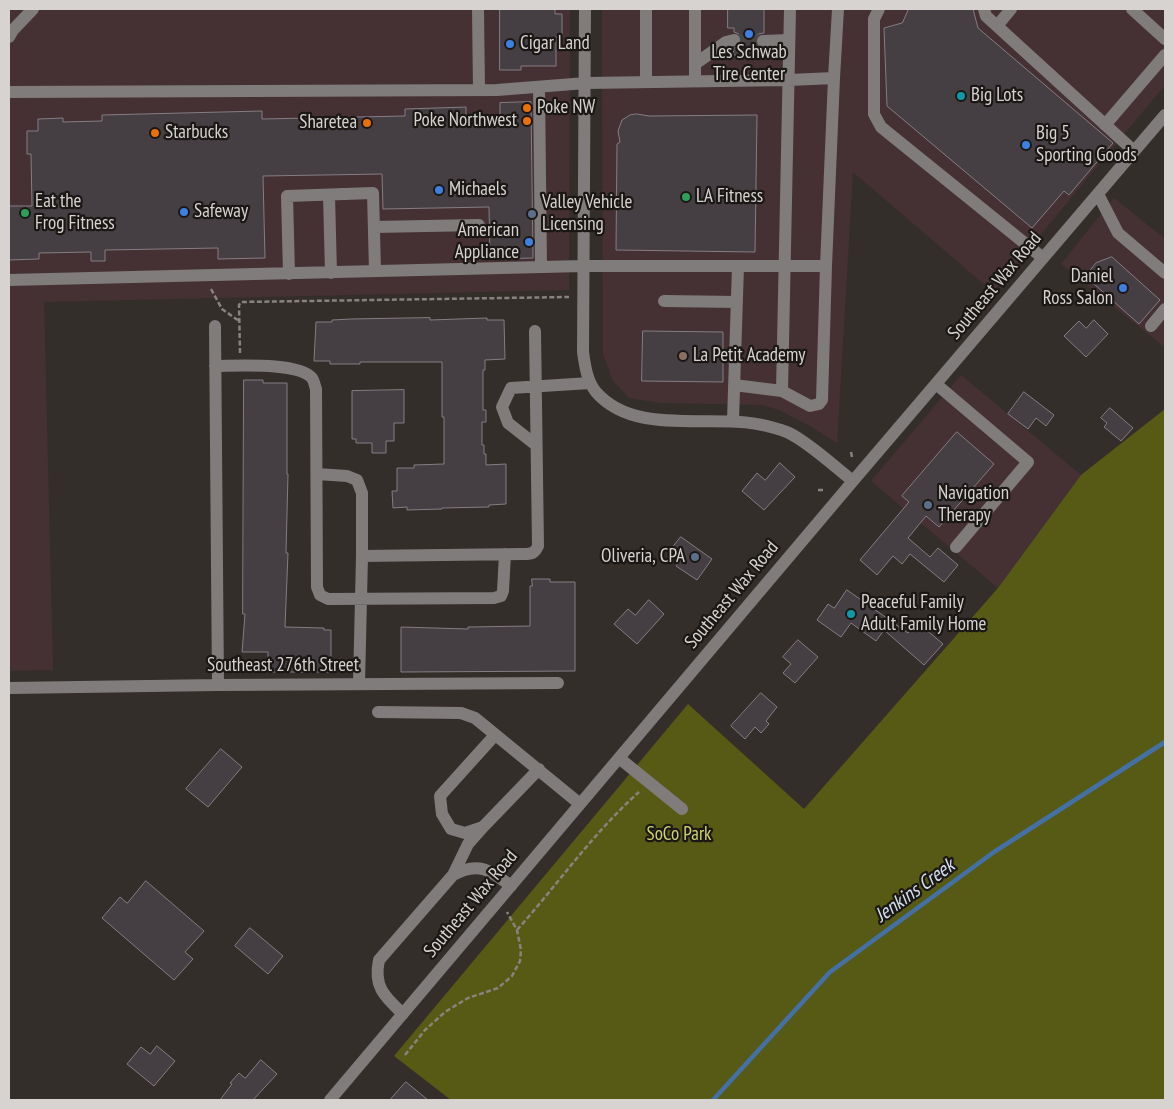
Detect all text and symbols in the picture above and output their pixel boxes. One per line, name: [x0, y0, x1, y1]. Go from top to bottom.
marker: Les Schwab Tire Center: [743, 28, 755, 40]
place label: Cigar Land: [520, 33, 590, 55]
marker: Cigar Land: [504, 38, 516, 50]
place label: Les Schwab Tire Center: [711, 42, 787, 86]
place label: Big Lots: [971, 85, 1023, 107]
marker: Big Lots: [955, 90, 967, 102]
place label: Poke NW: [537, 97, 595, 119]
marker: Poke NW: [521, 102, 533, 114]
place label: Poke Northwest: [414, 110, 517, 132]
place label: Sharetea: [299, 112, 357, 134]
marker: Poke Northwest: [521, 115, 533, 127]
marker: Sharetea: [361, 117, 373, 129]
place label: Starbucks: [165, 122, 228, 144]
place label: Big 5 Sporting Goods: [1036, 123, 1137, 167]
marker: Starbucks: [149, 127, 161, 139]
marker: Big 5 Sporting Goods: [1020, 139, 1032, 151]
place label: Michaels: [449, 179, 507, 201]
marker: Michaels: [433, 184, 445, 196]
place label: LA Fitness: [696, 186, 763, 208]
place label: Eat the Frog Fitness: [35, 191, 115, 235]
marker: LA Fitness: [680, 191, 692, 203]
place label: Valley Vehicle Licensing: [542, 192, 632, 236]
place label: Safeway: [194, 201, 248, 223]
marker: Safeway: [178, 206, 190, 218]
marker: Eat the Frog Fitness: [19, 207, 31, 219]
marker: Valley Vehicle Licensing: [526, 208, 538, 220]
place label: American Appliance: [455, 220, 519, 264]
street label: Southeast Wax Road: [943, 228, 1047, 344]
marker: American Appliance: [523, 236, 535, 248]
place label: Daniel Ross Salon: [1043, 266, 1113, 310]
marker: Daniel Ross Salon: [1117, 282, 1129, 294]
place label: La Petit Academy: [693, 345, 805, 367]
marker: La Petit Academy: [677, 350, 689, 362]
place label: Navigation Therapy: [938, 483, 1009, 527]
marker: Navigation Therapy: [922, 499, 934, 511]
street label: Southeast Wax Road: [680, 537, 784, 653]
place label: Oliveria, CPA: [601, 546, 685, 568]
marker: Oliveria, CPA: [689, 551, 701, 563]
place label: Peaceful Family Adult Family Home: [861, 592, 986, 636]
marker: Peaceful Family Adult Family Home: [845, 608, 857, 620]
street label: Southeast 276th Street: [207, 655, 359, 677]
park label: SoCo Park: [647, 824, 711, 846]
street label: Southeast Wax Road: [419, 846, 523, 962]
water label: Jenkins Creek: [871, 854, 959, 928]

